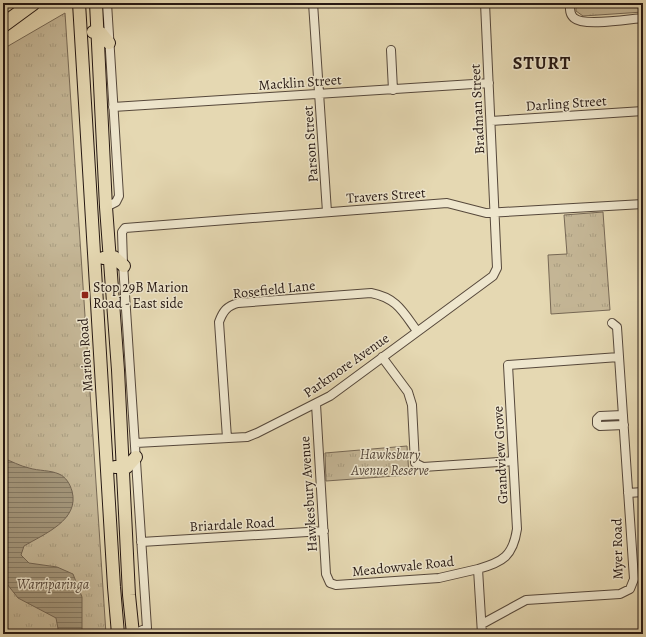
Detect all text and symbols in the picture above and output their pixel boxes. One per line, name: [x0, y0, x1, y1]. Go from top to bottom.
district label: STURT: [513, 51, 571, 75]
street label: Bradman Street: [466, 63, 489, 155]
street label: Macklin Street: [258, 70, 343, 95]
street label: Darling Street: [525, 91, 607, 116]
street label: Parson Street: [298, 105, 323, 183]
street label: Travers Street: [346, 183, 427, 208]
street label: Rosefield Lane: [232, 276, 316, 303]
place label: Stop 29B Marion Road - East side: [93, 278, 189, 313]
marker: Stop 29B Marion Road - East side: [80, 290, 90, 300]
street label: Marion Road: [73, 317, 98, 393]
street label: Parkmore Avenue: [300, 329, 393, 402]
street label: Grandview Grove: [488, 405, 513, 505]
street label: Hawkesbury Avenue: [295, 435, 322, 552]
park label: Hawksbury Avenue Reserve: [350, 445, 429, 480]
street label: Briardale Road: [189, 513, 275, 536]
street label: Myer Road: [607, 518, 628, 580]
street label: Meadowvale Road: [351, 552, 456, 581]
park label: Warriparinga: [17, 575, 90, 594]

